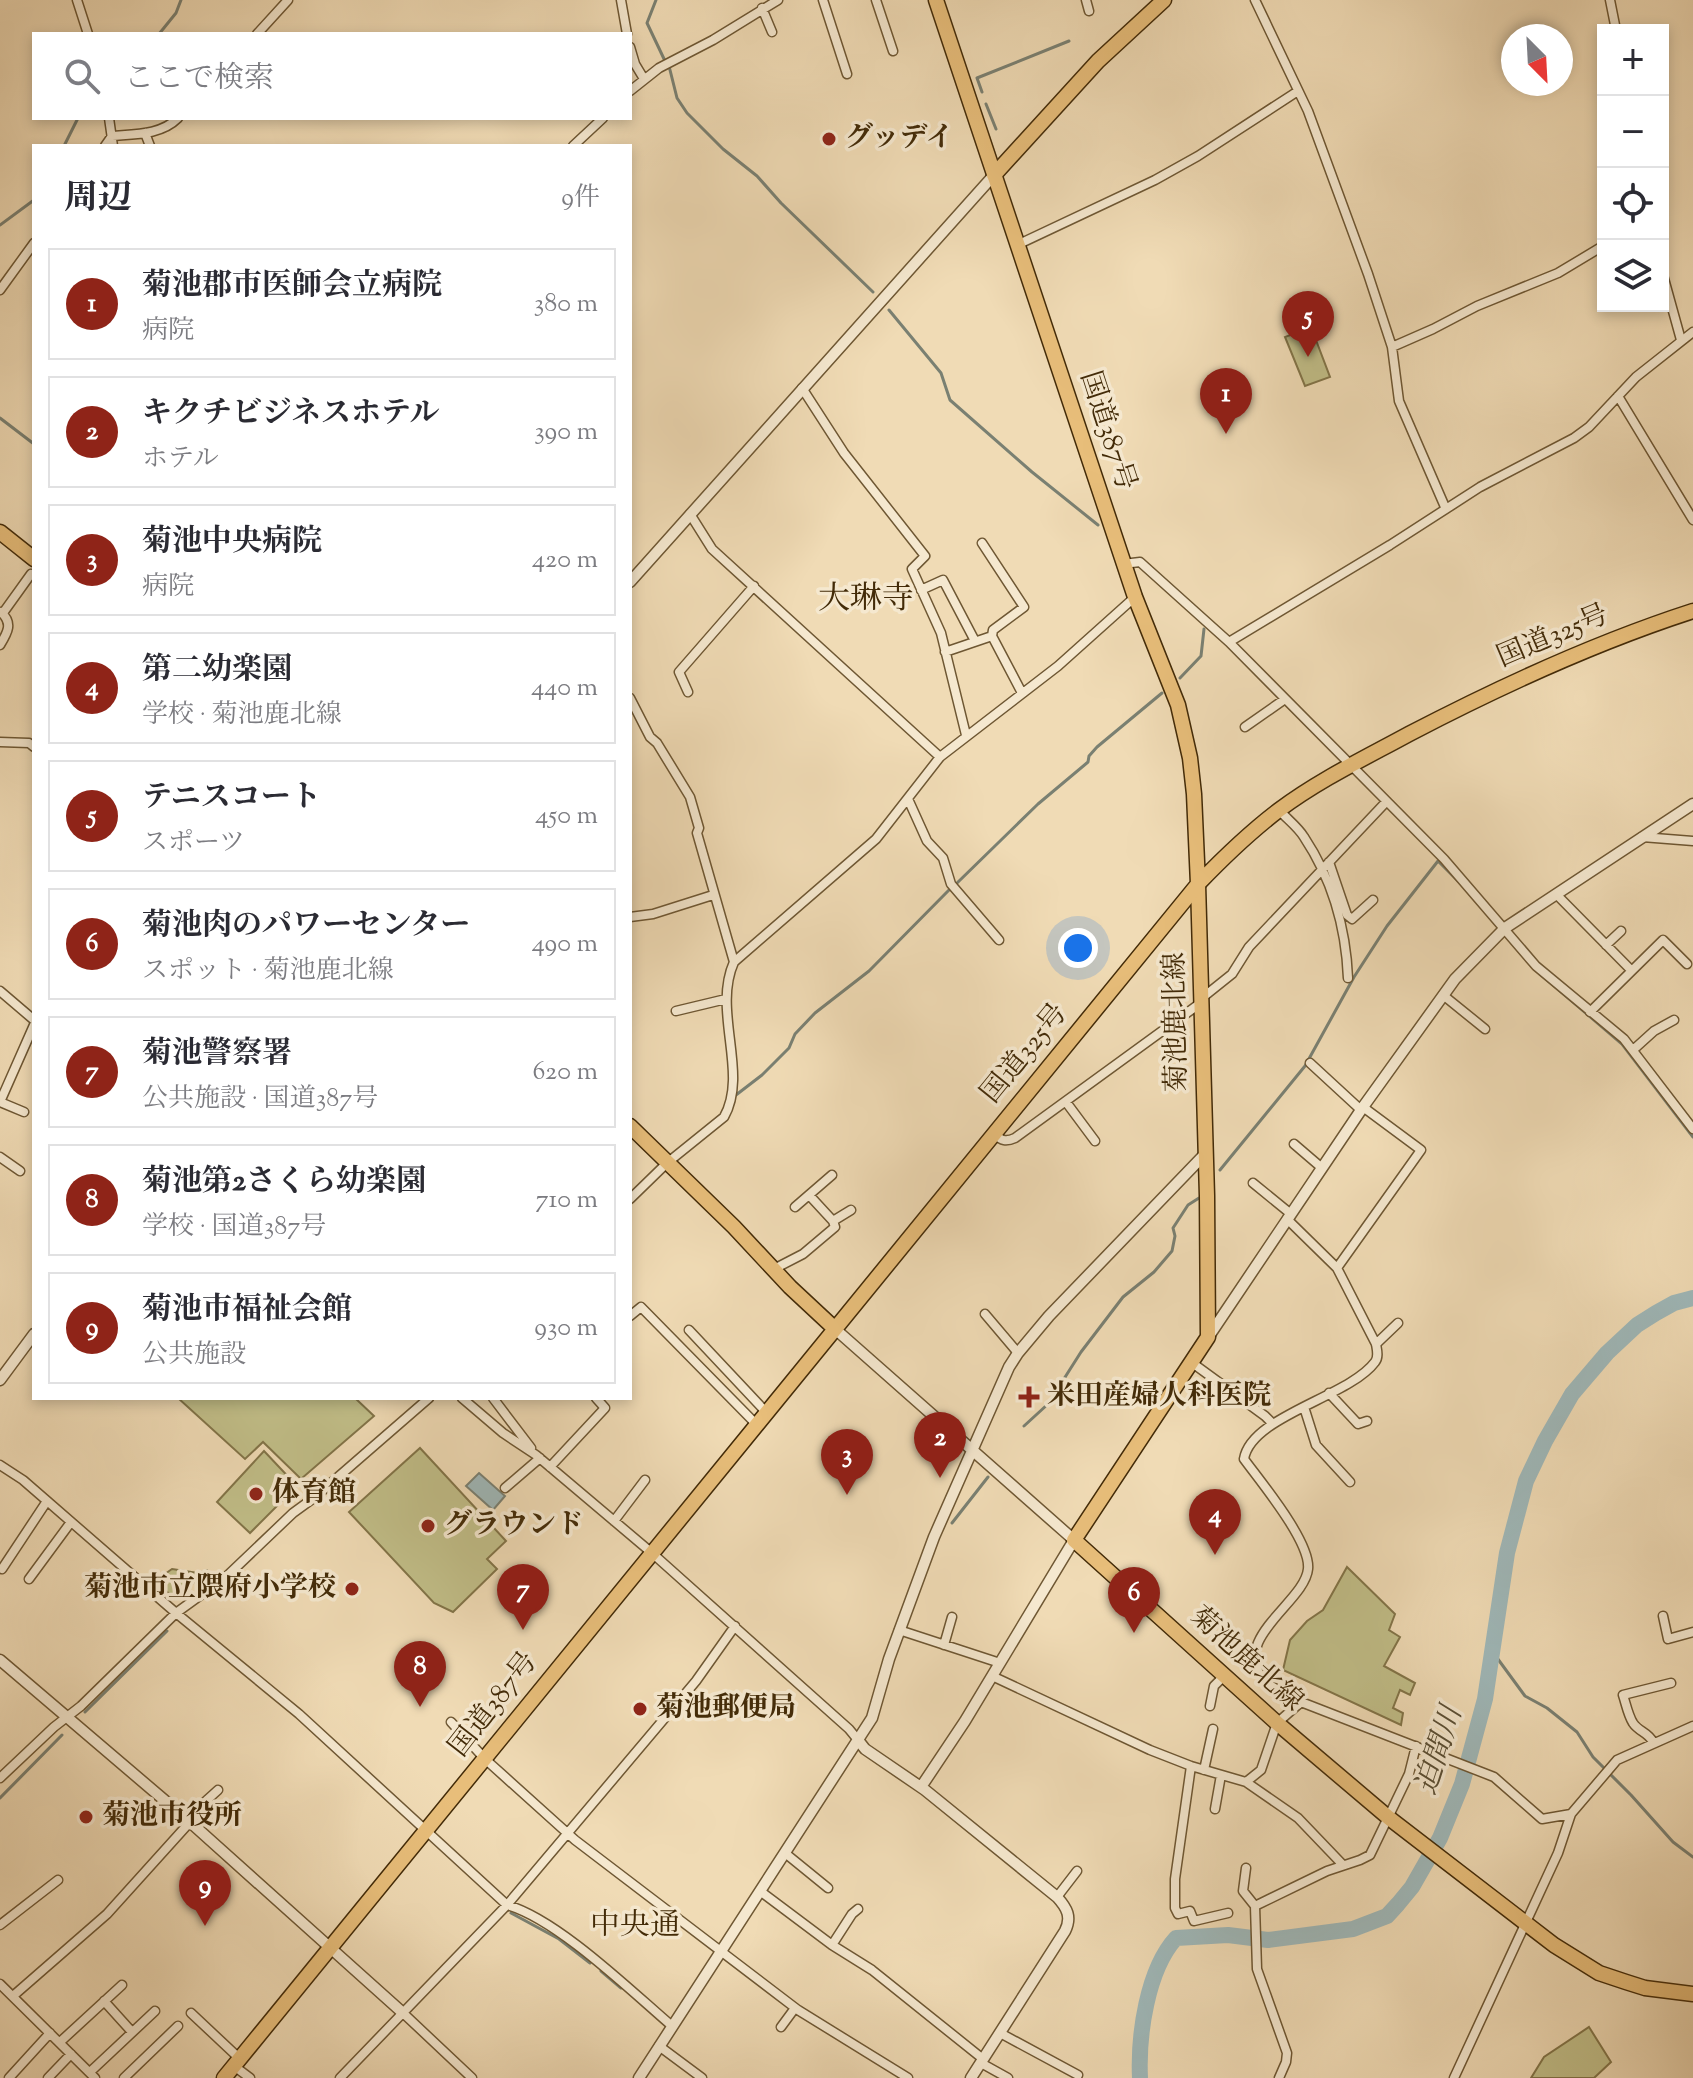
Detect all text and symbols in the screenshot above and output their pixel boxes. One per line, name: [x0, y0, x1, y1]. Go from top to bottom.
north arrow: [1501, 24, 1573, 96]
map controls: [1597, 24, 1669, 312]
button: +: [1597, 24, 1669, 96]
search box: [32, 32, 632, 120]
icon: search: [60, 54, 104, 98]
text: ここで検索: [124, 58, 274, 101]
button: −: [1597, 96, 1669, 168]
place label: グッデイ: [845, 119, 954, 159]
marker: グッデイ: [820, 130, 838, 148]
button: locate: [1597, 168, 1669, 240]
text: 周辺: [64, 175, 132, 224]
text: 9件: [561, 180, 600, 217]
button: layers: [1597, 240, 1669, 312]
text: 菊池郡市医師会立病院: [142, 265, 442, 308]
text: 1: [88, 286, 96, 323]
text: 380 m: [534, 286, 598, 323]
pin: 5: [1282, 291, 1334, 357]
text: 病院: [142, 313, 194, 350]
street label: 国道387号: [1069, 366, 1145, 496]
pin: 1: [1200, 368, 1252, 434]
text: キクチビジネスホテル: [142, 393, 440, 436]
text: 2: [86, 414, 98, 451]
text: 390 m: [534, 414, 598, 451]
text: ホテル: [142, 441, 219, 478]
text: 菊池中央病院: [142, 521, 322, 564]
text: 3: [87, 542, 97, 579]
text: 420 m: [532, 542, 598, 579]
text: 病院: [142, 569, 194, 606]
district label: 大琳寺: [818, 577, 914, 623]
street label: 国道325号: [1491, 596, 1615, 678]
text: 第二幼楽園: [142, 649, 292, 692]
text: 4: [85, 670, 99, 707]
text: 440 m: [531, 670, 598, 707]
text: 学校 · 菊池鹿北線: [142, 697, 342, 734]
text: テニスコート: [142, 777, 321, 820]
text: 5: [88, 798, 96, 835]
text: 450 m: [535, 798, 598, 835]
text: スポーツ: [142, 825, 245, 862]
text: 菊池肉のパワーセンター: [142, 905, 470, 948]
text: 6: [86, 926, 98, 963]
text: 490 m: [532, 926, 598, 963]
your location: [1058, 928, 1098, 968]
street label: 菊池鹿北線: [1156, 952, 1198, 1092]
text: スポット · 菊池鹿北線: [142, 953, 394, 990]
street label: 国道325号: [972, 996, 1078, 1112]
text: 菊池警察署: [142, 1033, 292, 1076]
text: 7: [85, 1054, 99, 1091]
text: 620 m: [532, 1054, 598, 1091]
text: 公共施設 · 国道387号: [142, 1081, 378, 1118]
text: 菊池第2さくら幼楽園: [142, 1161, 426, 1204]
text: 8: [85, 1182, 99, 1219]
text: 710 m: [536, 1182, 598, 1219]
text: 学校 · 国道387号: [142, 1209, 326, 1246]
text: 菊池市福祉会館: [142, 1289, 352, 1332]
text: 9: [86, 1310, 98, 1347]
text: 930 m: [534, 1310, 598, 1347]
text: 公共施設: [142, 1337, 246, 1374]
place label: 米田産婦人科医院: [1047, 1377, 1271, 1417]
marker: 米田産婦人科医院: [1018, 1386, 1040, 1408]
pin: 2: [914, 1412, 966, 1478]
pin: 3: [821, 1429, 873, 1495]
place label: 体育館: [272, 1474, 356, 1514]
marker: 体育館: [247, 1485, 265, 1503]
pin: 4: [1189, 1489, 1241, 1555]
place label: グラウンド: [444, 1506, 584, 1546]
marker: グラウンド: [419, 1517, 437, 1535]
pin: 7: [497, 1564, 549, 1630]
pin: 6: [1108, 1567, 1160, 1633]
place label: 菊池市立隈府小学校: [84, 1569, 336, 1609]
marker: 菊池市立隈府小学校: [343, 1580, 361, 1598]
street label: 菊池鹿北線: [1181, 1598, 1311, 1722]
pin: 8: [394, 1641, 446, 1707]
street label: 国道387号: [440, 1644, 548, 1766]
place label: 菊池郵便局: [656, 1689, 796, 1729]
water label: 迫間川: [1406, 1699, 1475, 1800]
marker: 菊池郵便局: [631, 1700, 649, 1718]
place label: 菊池市役所: [102, 1797, 242, 1837]
marker: 菊池市役所: [77, 1808, 95, 1826]
pin: 9: [179, 1860, 231, 1926]
district label: 中央通: [590, 1905, 680, 1948]

